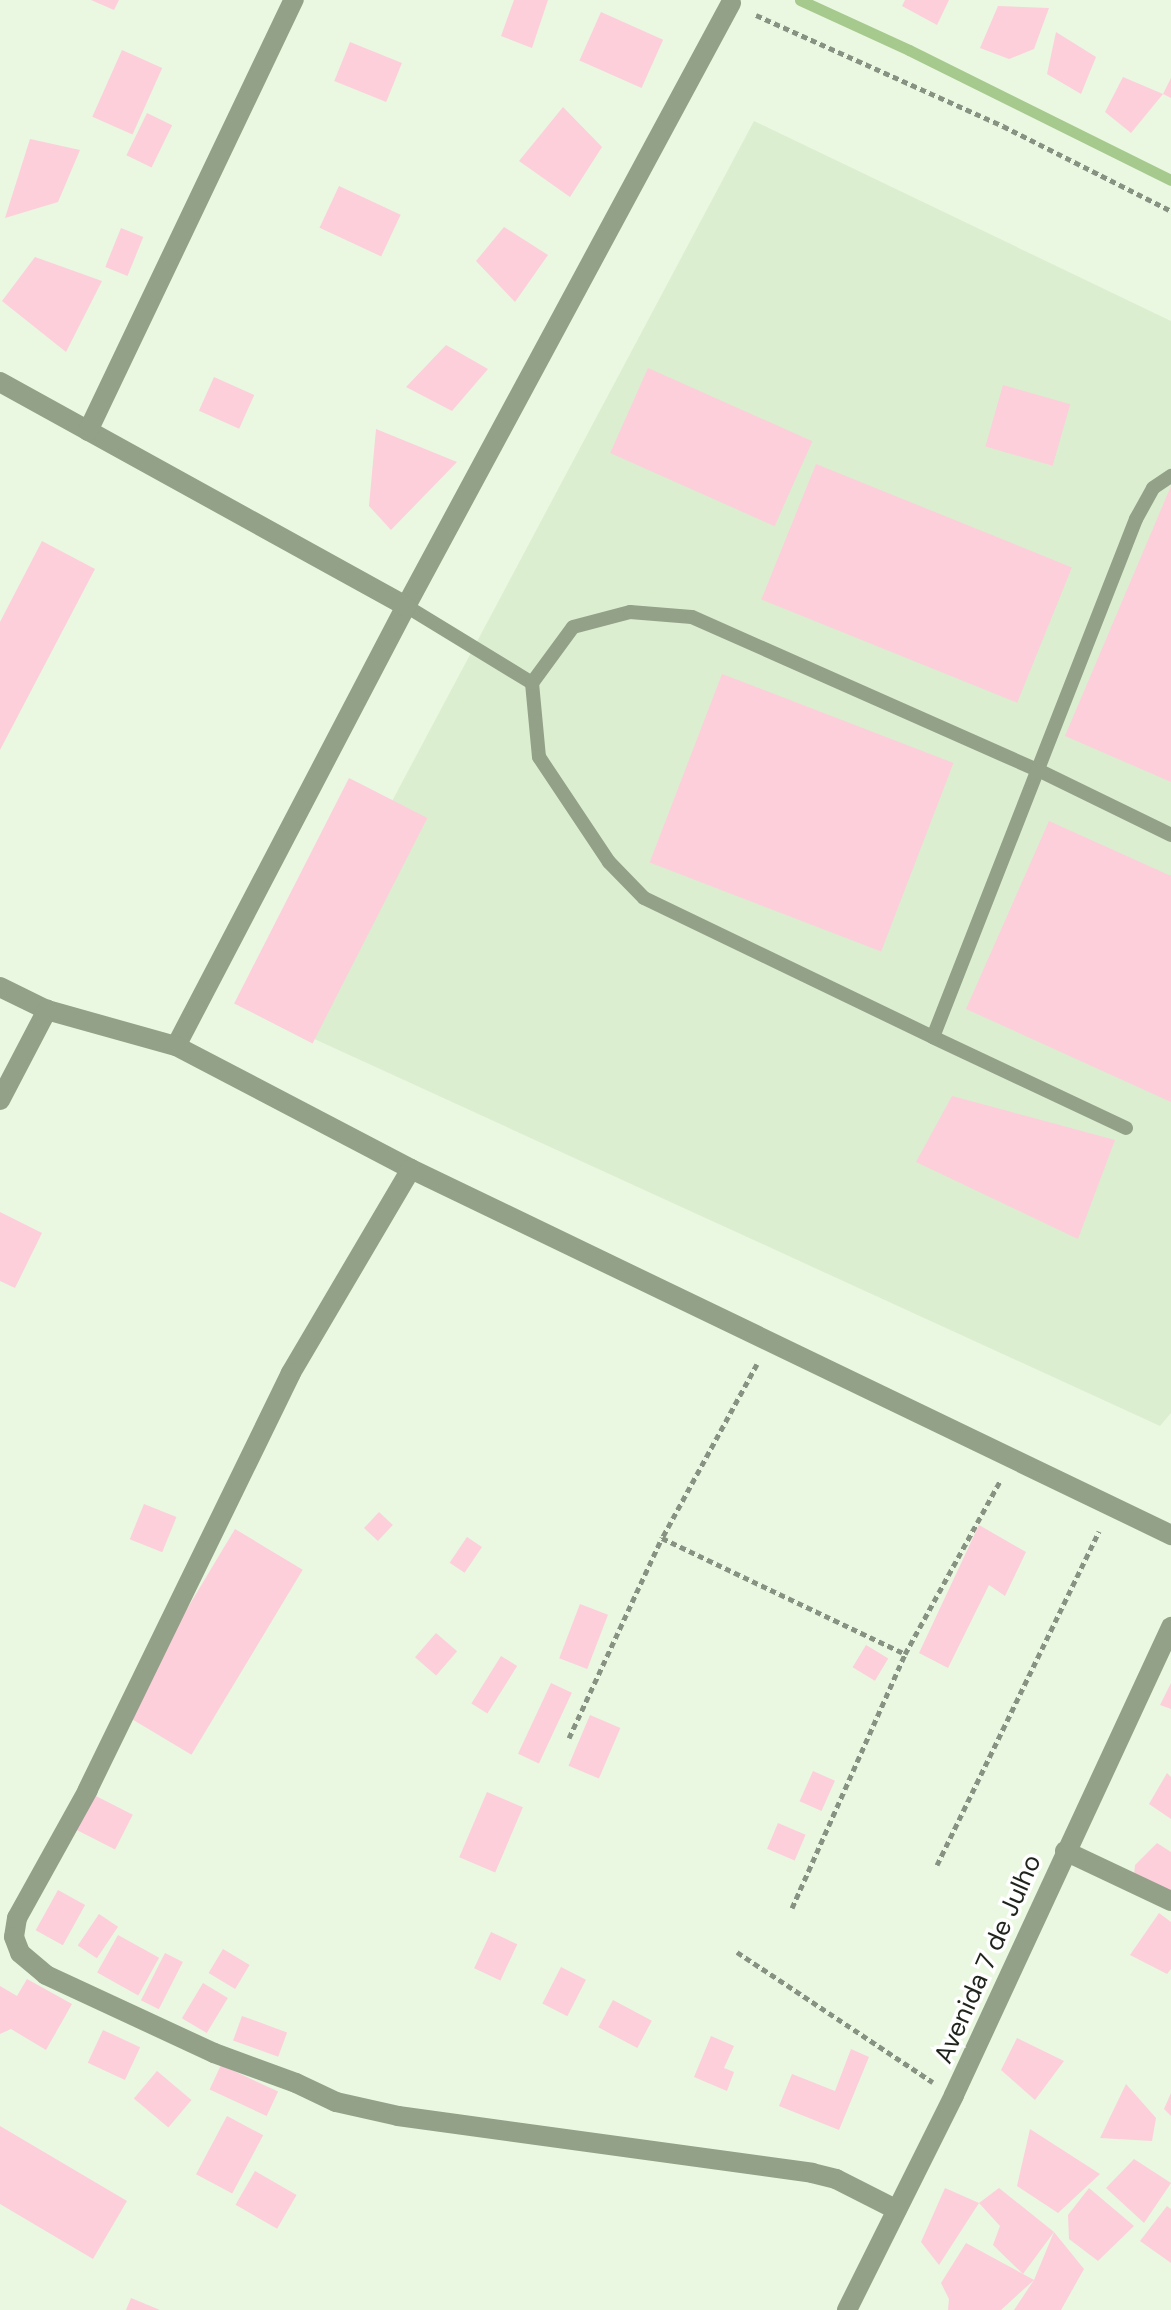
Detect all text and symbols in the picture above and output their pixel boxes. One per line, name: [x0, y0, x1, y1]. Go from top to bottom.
street label: Avenida 7 de Julho: [928, 1850, 1048, 2068]

